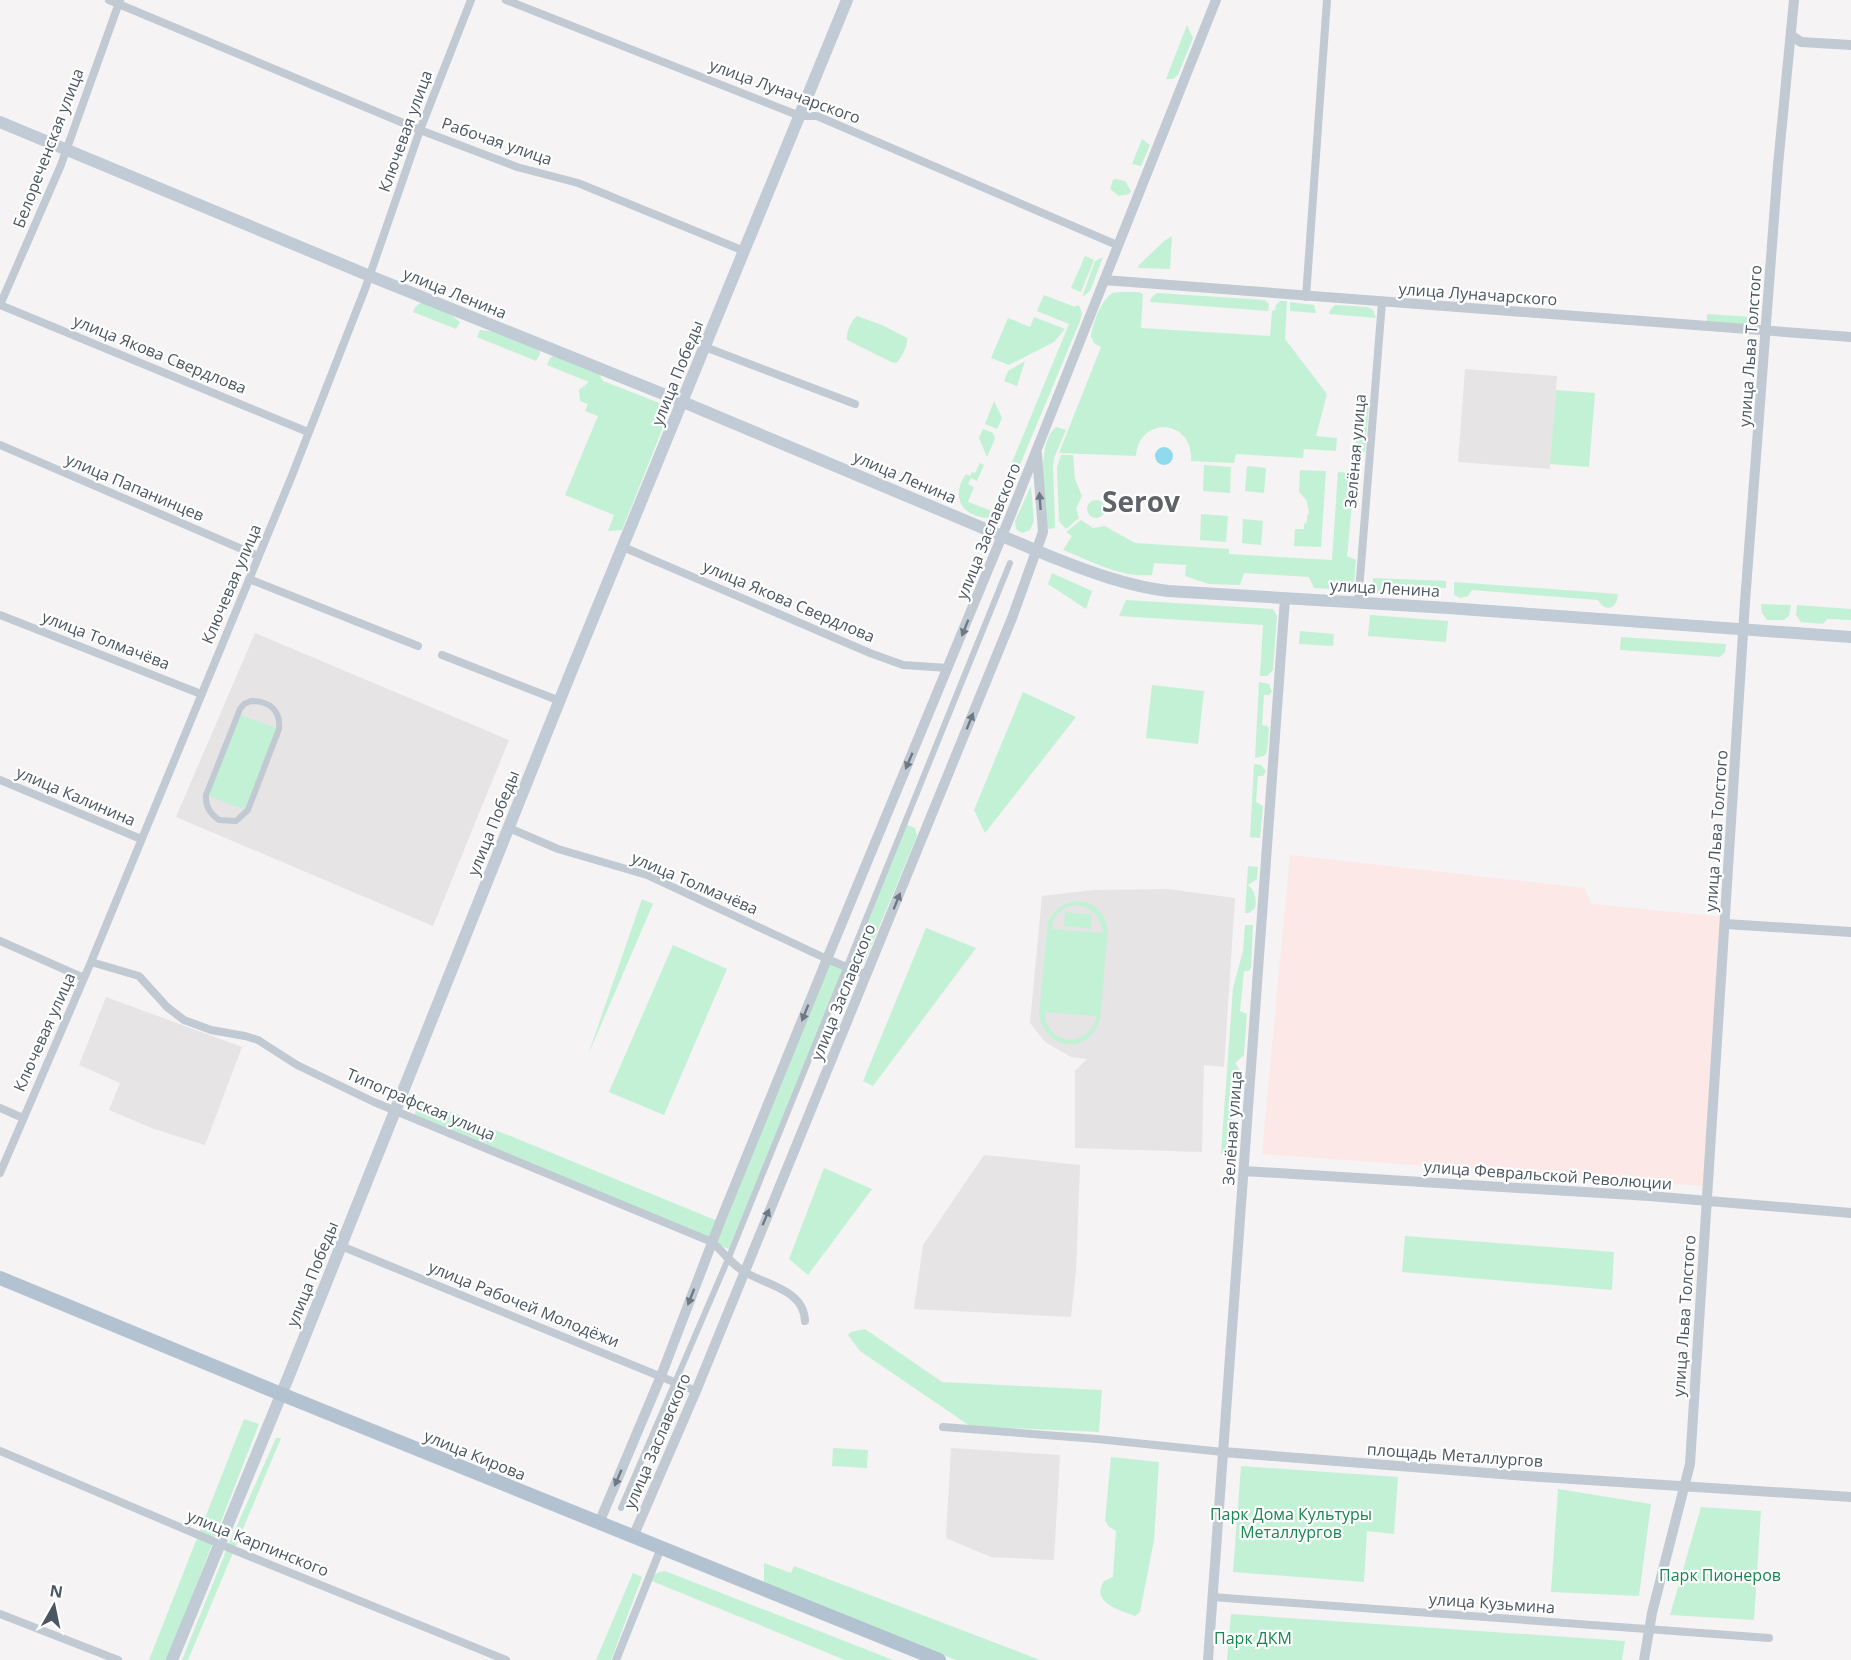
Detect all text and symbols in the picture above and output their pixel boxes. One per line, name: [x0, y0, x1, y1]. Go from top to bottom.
street label: улица Луначарского: [706, 53, 864, 129]
street label: Белореченская улица: [7, 65, 89, 231]
street label: Ключевая улица: [373, 67, 437, 195]
street label: Рабочая улица: [439, 112, 555, 170]
street label: улица Ленина: [400, 262, 510, 324]
street label: улица Льва Толстого: [1733, 264, 1767, 428]
street label: улица Луначарского: [1398, 277, 1558, 311]
street label: улица Якова Свердлова: [70, 309, 250, 399]
street label: улица Победы: [646, 317, 708, 429]
street label: Зелёная улица: [1339, 393, 1371, 509]
street label: улица Ленина: [850, 445, 960, 509]
street label: улица Папанинцев: [62, 448, 208, 526]
street label: улица Заславского: [951, 459, 1025, 603]
district label: Serov: [1102, 482, 1180, 520]
one-way arrow: [1036, 491, 1045, 510]
street label: Ключевая улица: [196, 521, 266, 647]
street label: улица Якова Свердлова: [700, 555, 878, 647]
street label: улица Ленина: [1330, 574, 1440, 602]
street label: улица Толмачёва: [39, 605, 173, 675]
one-way arrow: [960, 619, 969, 637]
one-way arrow: [965, 711, 975, 729]
street label: улица Льва Толстого: [1699, 749, 1733, 913]
one-way arrow: [904, 752, 913, 770]
street label: улица Калинина: [13, 761, 139, 831]
street label: улица Победы: [462, 767, 524, 879]
street label: улица Толмачёва: [628, 846, 762, 920]
one-way arrow: [893, 892, 902, 910]
street label: улица Заславского: [806, 920, 880, 1064]
street label: Ключевая улица: [8, 969, 80, 1095]
one-way arrow: [800, 1004, 809, 1022]
street label: Типографская улица: [343, 1063, 499, 1145]
street label: Зелёная улица: [1217, 1070, 1247, 1186]
street label: улица Февральской Революции: [1423, 1155, 1673, 1195]
one-way arrow: [762, 1208, 771, 1226]
street label: улица Победы: [281, 1218, 343, 1330]
street label: улица Льва Толстого: [1667, 1234, 1701, 1398]
street label: улица Рабочей Молодёжи: [425, 1256, 623, 1352]
one-way arrow: [686, 1288, 695, 1306]
street label: улица Заславского: [618, 1370, 696, 1512]
street label: улица Кирова: [421, 1425, 529, 1485]
street label: площадь Металлургов: [1366, 1438, 1544, 1472]
one-way arrow: [613, 1469, 623, 1487]
park label: Парк Дома Культуры Металлургов: [1210, 1503, 1372, 1543]
street label: улица Карпинского: [184, 1504, 332, 1582]
park label: Парк Пионеров: [1659, 1564, 1781, 1586]
north arrow: [24, 1576, 84, 1636]
text: N: [48, 1579, 64, 1603]
street label: улица Кузьмина: [1428, 1588, 1556, 1618]
park label: Парк ДКМ: [1214, 1627, 1292, 1649]

